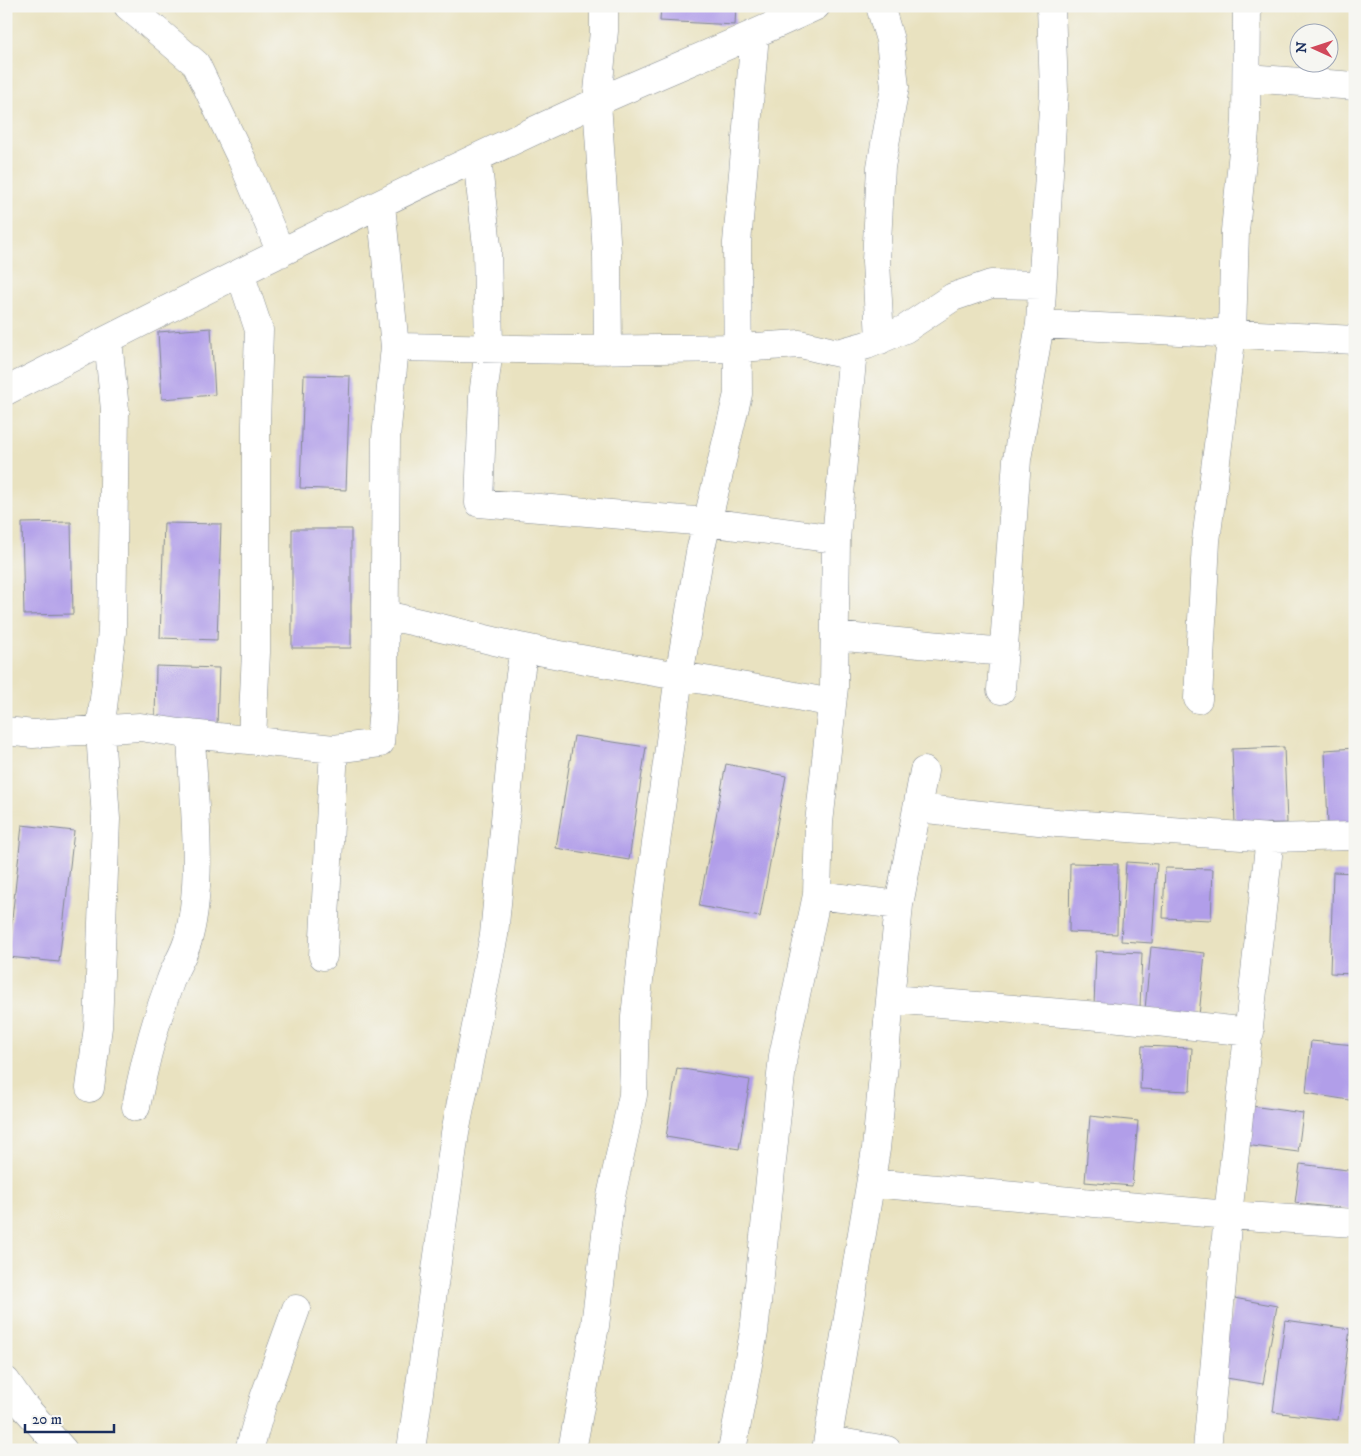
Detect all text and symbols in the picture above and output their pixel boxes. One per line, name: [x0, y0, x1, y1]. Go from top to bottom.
north arrow: [1288, 22, 1338, 72]
text: N: [1293, 41, 1311, 54]
scale bar: [25, 1401, 114, 1433]
text: 20 m: [32, 1410, 62, 1429]

